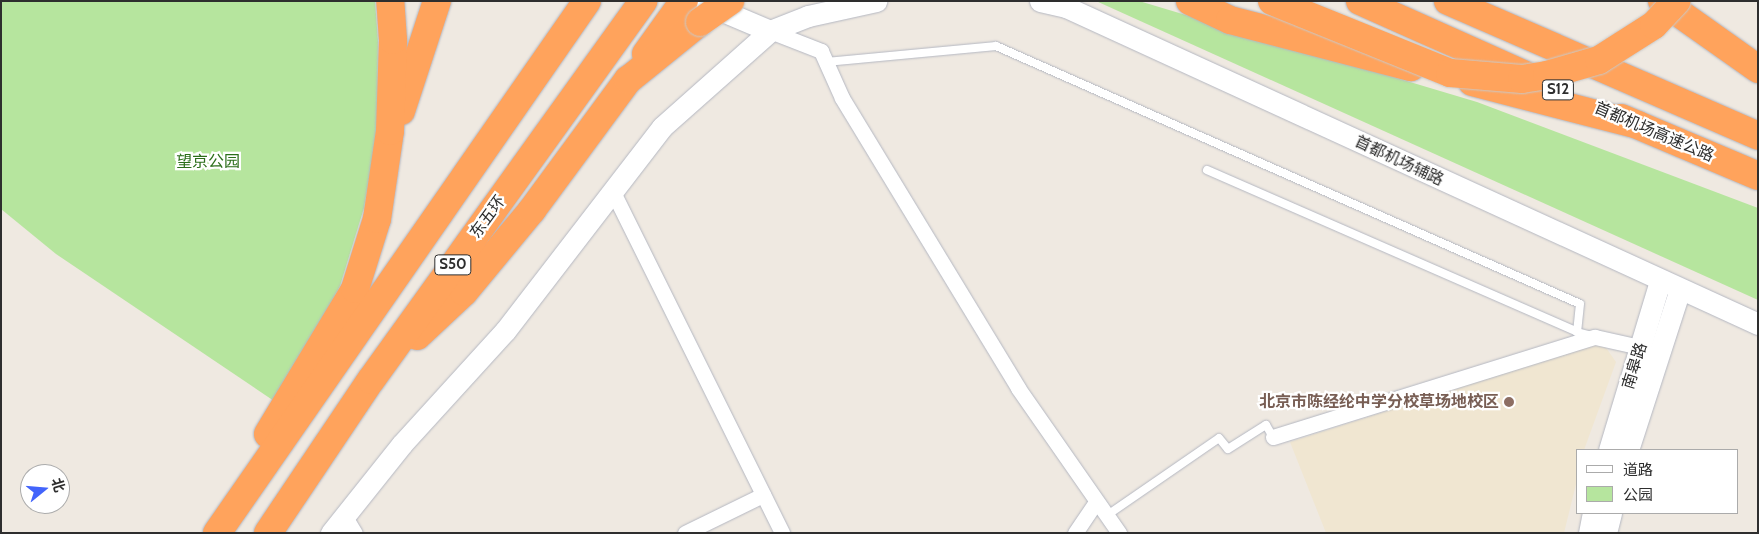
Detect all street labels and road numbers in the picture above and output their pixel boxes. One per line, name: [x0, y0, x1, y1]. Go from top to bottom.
road number: S12: [1542, 78, 1574, 102]
street label: 首都机场高速公路: [1591, 98, 1717, 166]
street label: 首都机场辅路: [1351, 132, 1447, 190]
street label: 东五环: [466, 192, 510, 242]
road number: S50: [434, 252, 472, 278]
street label: 南皋路: [1619, 340, 1651, 392]

